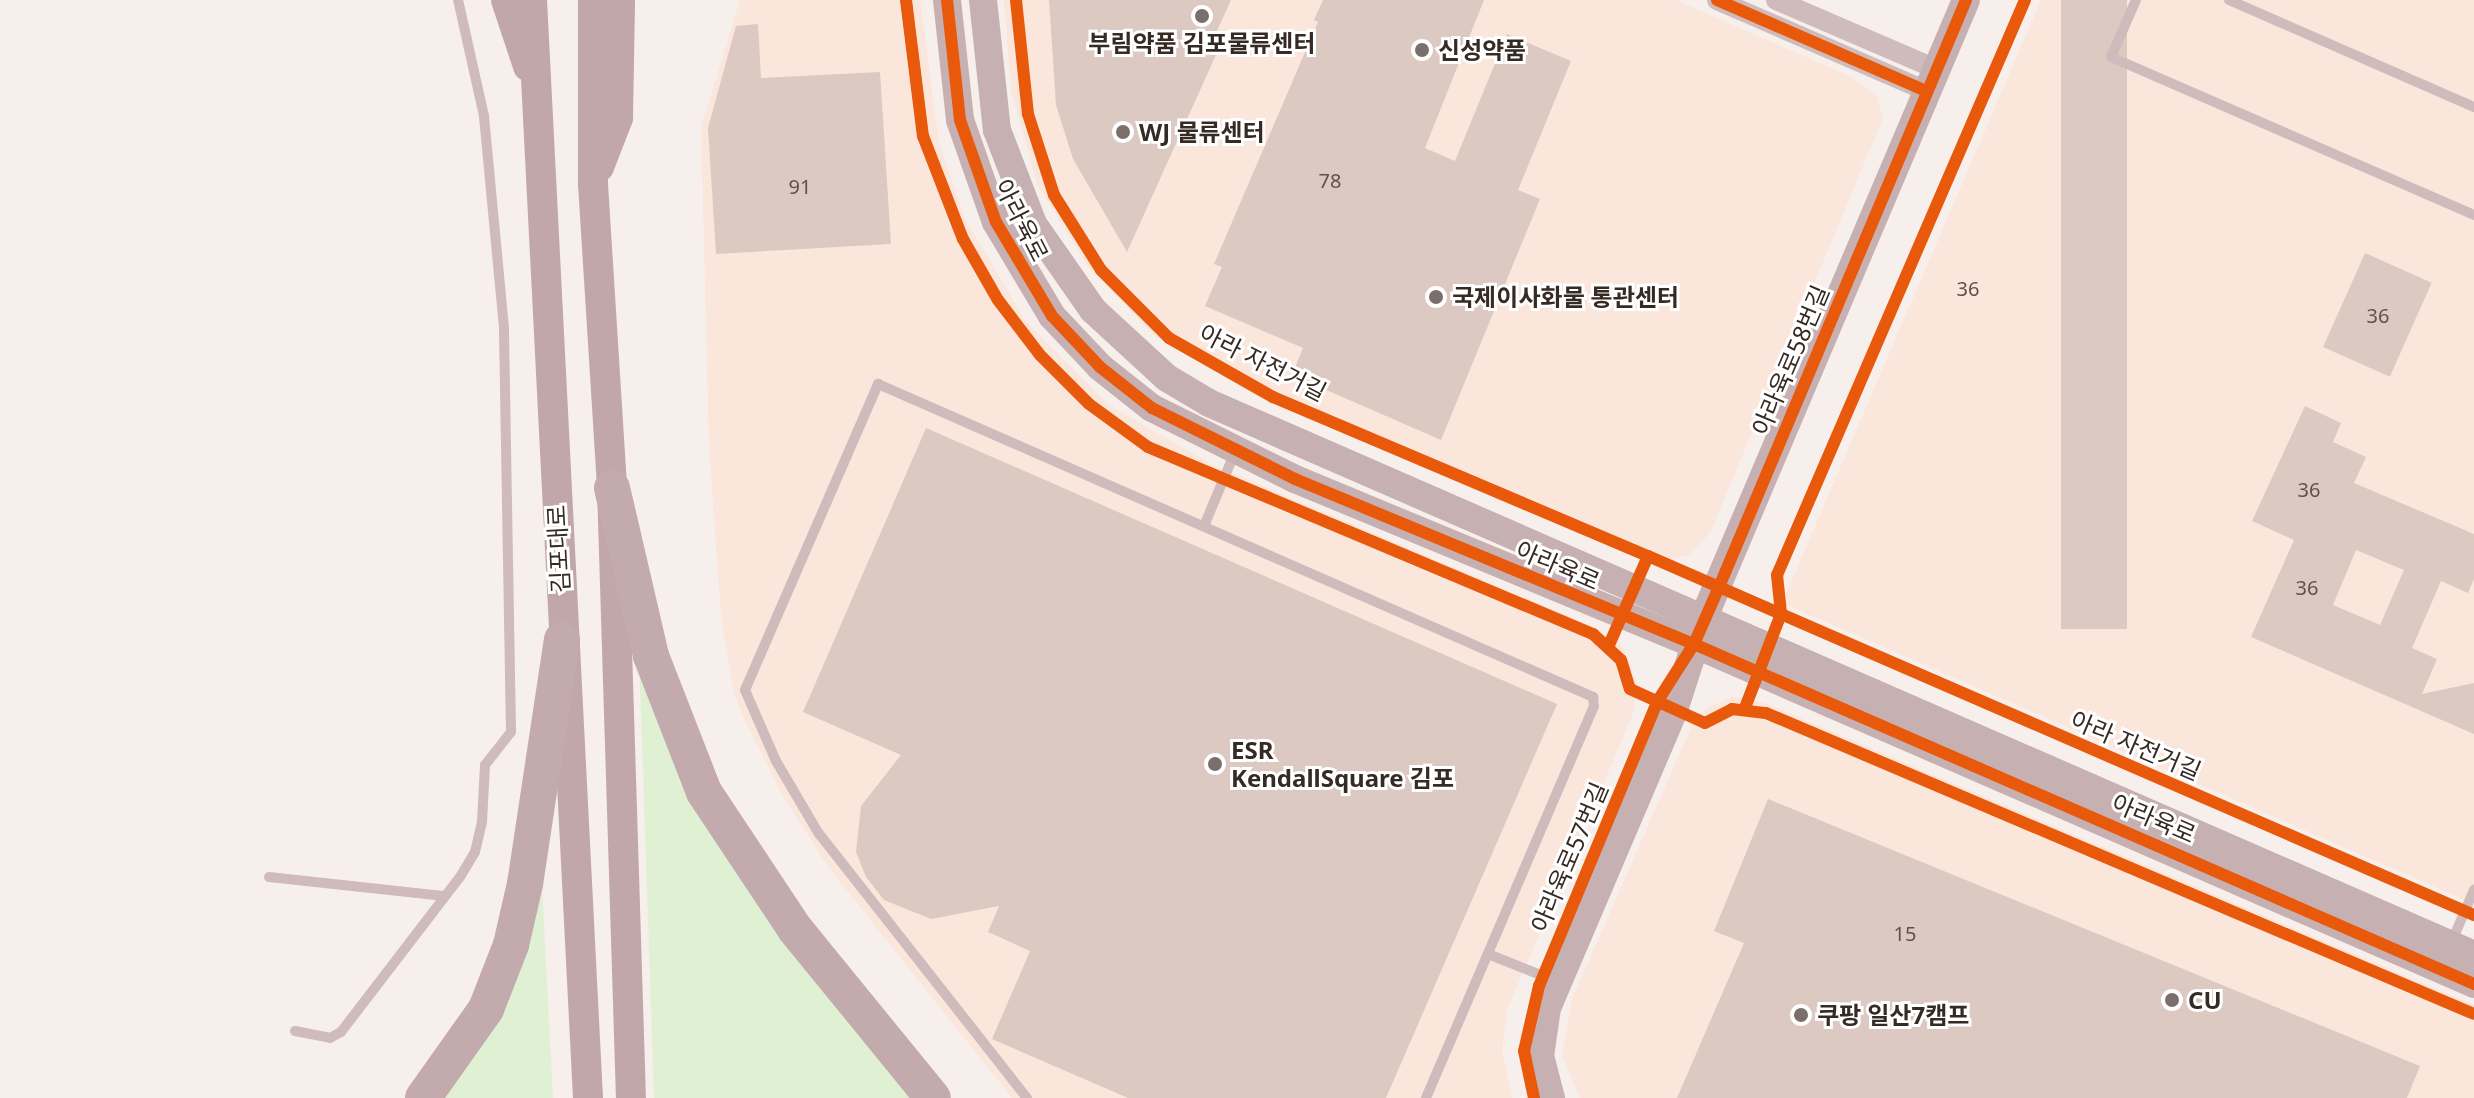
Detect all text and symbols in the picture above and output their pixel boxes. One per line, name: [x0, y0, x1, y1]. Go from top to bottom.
marker: 부림약품 김포물류센터: [1193, 7, 1211, 25]
place label: 부림약품 김포물류센터: [1088, 29, 1316, 57]
place label: 신성약품: [1438, 36, 1526, 64]
marker: 신성약품: [1413, 41, 1431, 59]
place label: WJ 물류센터: [1139, 118, 1265, 146]
marker: WJ 물류센터: [1114, 123, 1132, 141]
house number: 78: [1319, 168, 1341, 192]
house number: 91: [789, 174, 811, 198]
street label: 아라육로: [989, 174, 1055, 266]
house number: 36: [1957, 276, 1979, 300]
street label: 아라육로58번길: [1745, 281, 1835, 439]
place label: 국제이사화물 통관센터: [1452, 283, 1679, 311]
marker: 국제이사화물 통관센터: [1427, 288, 1445, 306]
house number: 36: [2367, 303, 2389, 327]
street label: 아라 자전거길: [1195, 318, 1331, 406]
house number: 36: [2298, 477, 2320, 501]
street label: 김포대로: [541, 504, 575, 594]
street label: 아라육로: [1512, 534, 1604, 596]
house number: 36: [2296, 575, 2318, 599]
street label: 아라 자전거길: [2067, 705, 2205, 785]
place label: ESR KendallSquare 김포: [1231, 736, 1454, 792]
marker: ESR KendallSquare 김포: [1206, 755, 1224, 773]
street label: 아라육로57번길: [1524, 778, 1614, 936]
street label: 아라육로: [2108, 787, 2200, 849]
house number: 15: [1894, 921, 1916, 945]
place label: CU: [2188, 986, 2222, 1014]
marker: CU: [2163, 991, 2181, 1009]
place label: 쿠팡 일산7캠프: [1817, 1001, 1969, 1029]
marker: 쿠팡 일산7캠프: [1792, 1006, 1810, 1024]

